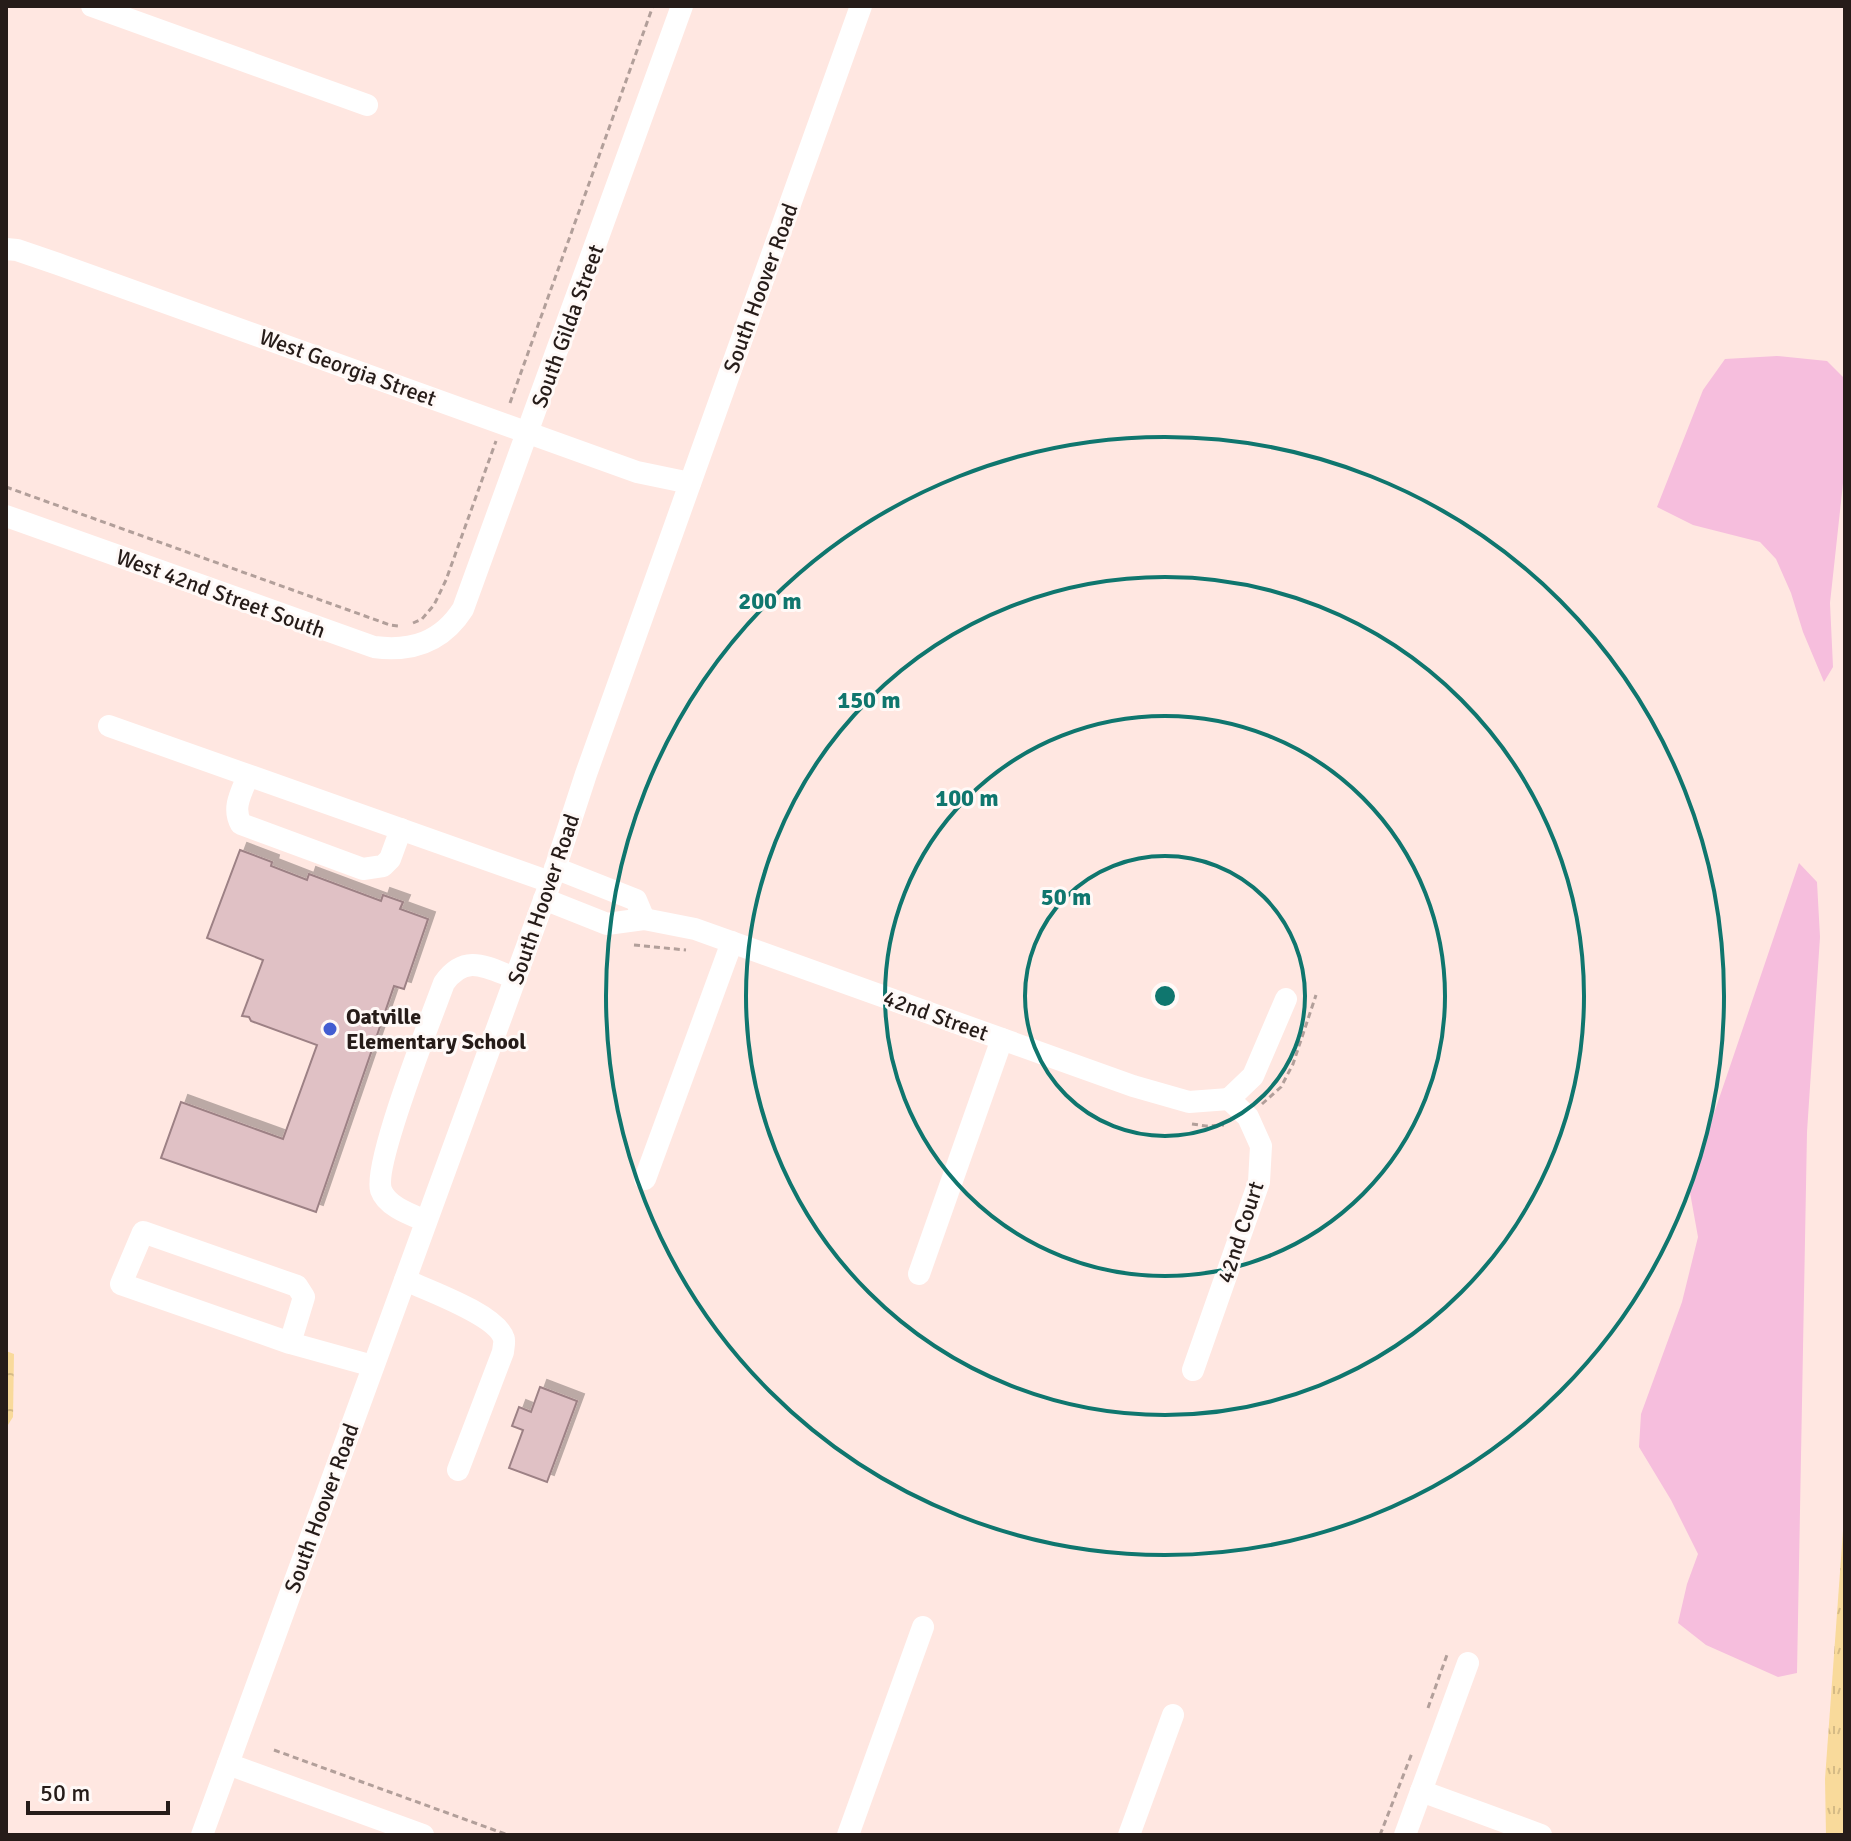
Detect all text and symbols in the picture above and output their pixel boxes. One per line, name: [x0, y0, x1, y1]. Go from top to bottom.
street label: South Hoover Road: [717, 200, 804, 377]
street label: South Gilda Street: [525, 241, 610, 411]
street label: West Georgia Street: [256, 323, 440, 412]
street label: West 42nd Street South: [112, 543, 329, 644]
text: 200 m: [738, 586, 802, 616]
text: 150 m: [837, 685, 901, 715]
text: 100 m: [935, 783, 999, 813]
street label: South Hoover Road: [502, 810, 585, 988]
text: 50 m: [1041, 882, 1091, 912]
centre of rings: [1151, 982, 1179, 1010]
street label: 42nd Street: [880, 984, 992, 1047]
place label: Oatville Elementary School: [346, 1003, 526, 1055]
marker: Oatville Elementary School: [321, 1020, 339, 1038]
street label: 42nd Court: [1211, 1178, 1270, 1286]
street label: South Hoover Road: [278, 1420, 365, 1597]
scale bar: [28, 1765, 168, 1815]
text: 50 m: [40, 1778, 90, 1808]

